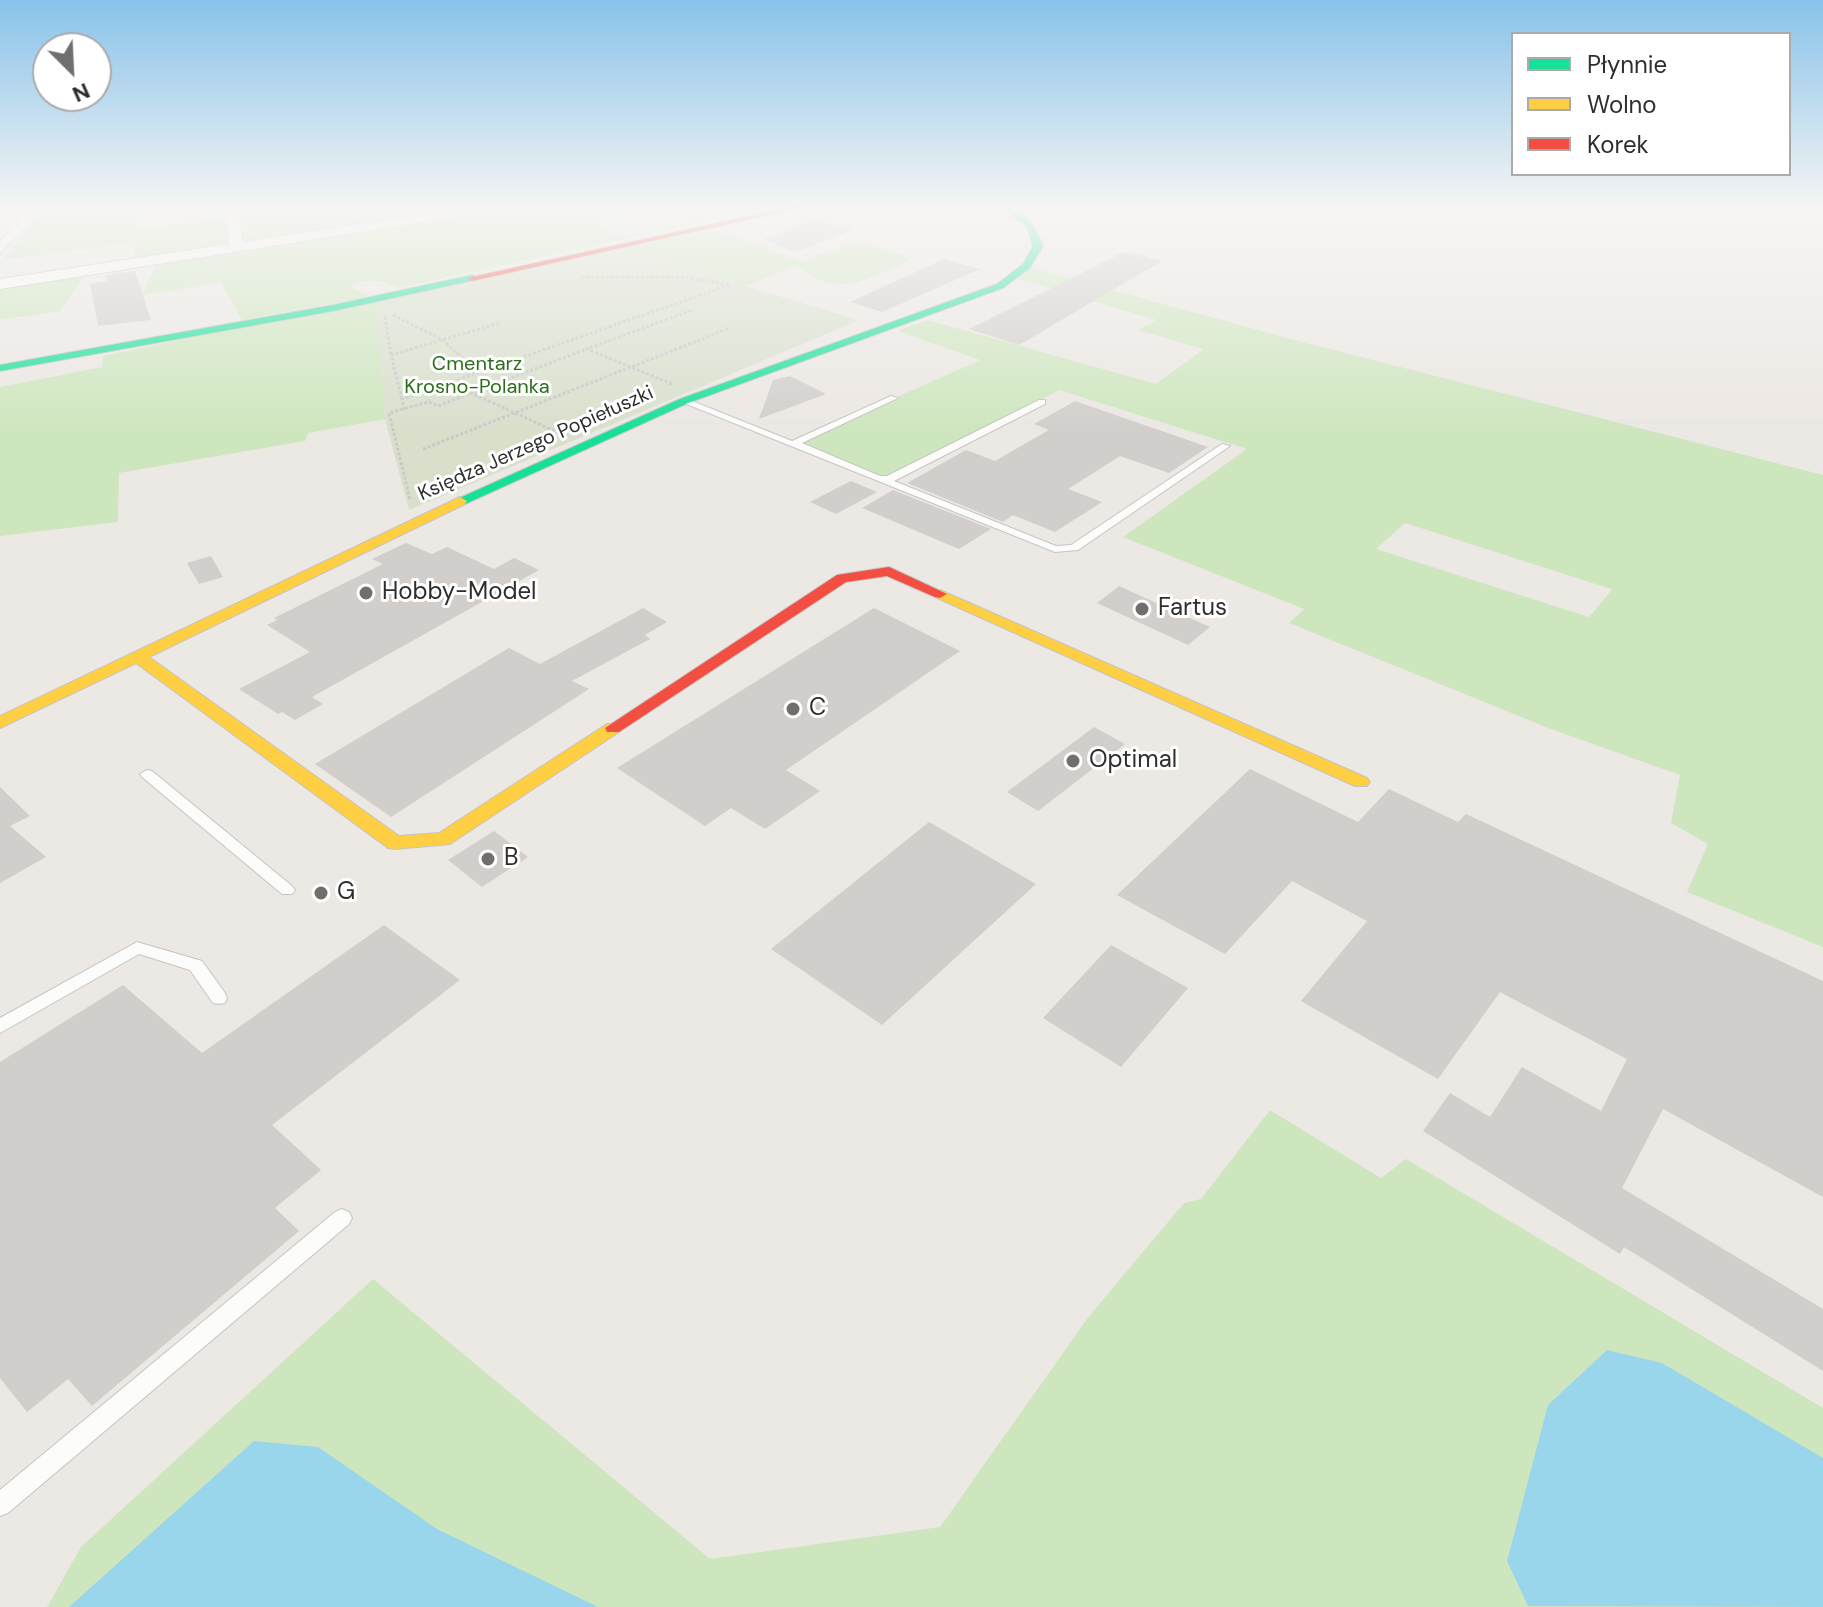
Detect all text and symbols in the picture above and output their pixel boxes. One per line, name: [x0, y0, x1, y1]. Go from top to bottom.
north arrow: [32, 32, 112, 112]
legend: [1511, 32, 1791, 176]
text: Płynnie: [1587, 49, 1667, 80]
text: N: [68, 76, 94, 109]
text: Wolno: [1587, 89, 1657, 120]
text: Korek: [1587, 129, 1649, 160]
park label: Cmentarz Krosno-Polanka: [404, 353, 550, 400]
street label: Księdza Jerzego Popiełuszki: [415, 381, 657, 507]
place label: Hobby-Model: [382, 579, 536, 607]
marker: Hobby-Model: [357, 584, 375, 602]
place label: Fartus: [1158, 595, 1227, 623]
marker: Fartus: [1133, 600, 1151, 618]
place label: C: [809, 695, 826, 723]
marker: C: [784, 700, 802, 718]
place label: Optimal: [1089, 747, 1177, 775]
marker: Optimal: [1064, 752, 1082, 770]
place label: B: [504, 845, 518, 873]
marker: B: [479, 850, 497, 868]
place label: G: [337, 879, 355, 907]
marker: G: [312, 884, 330, 902]

